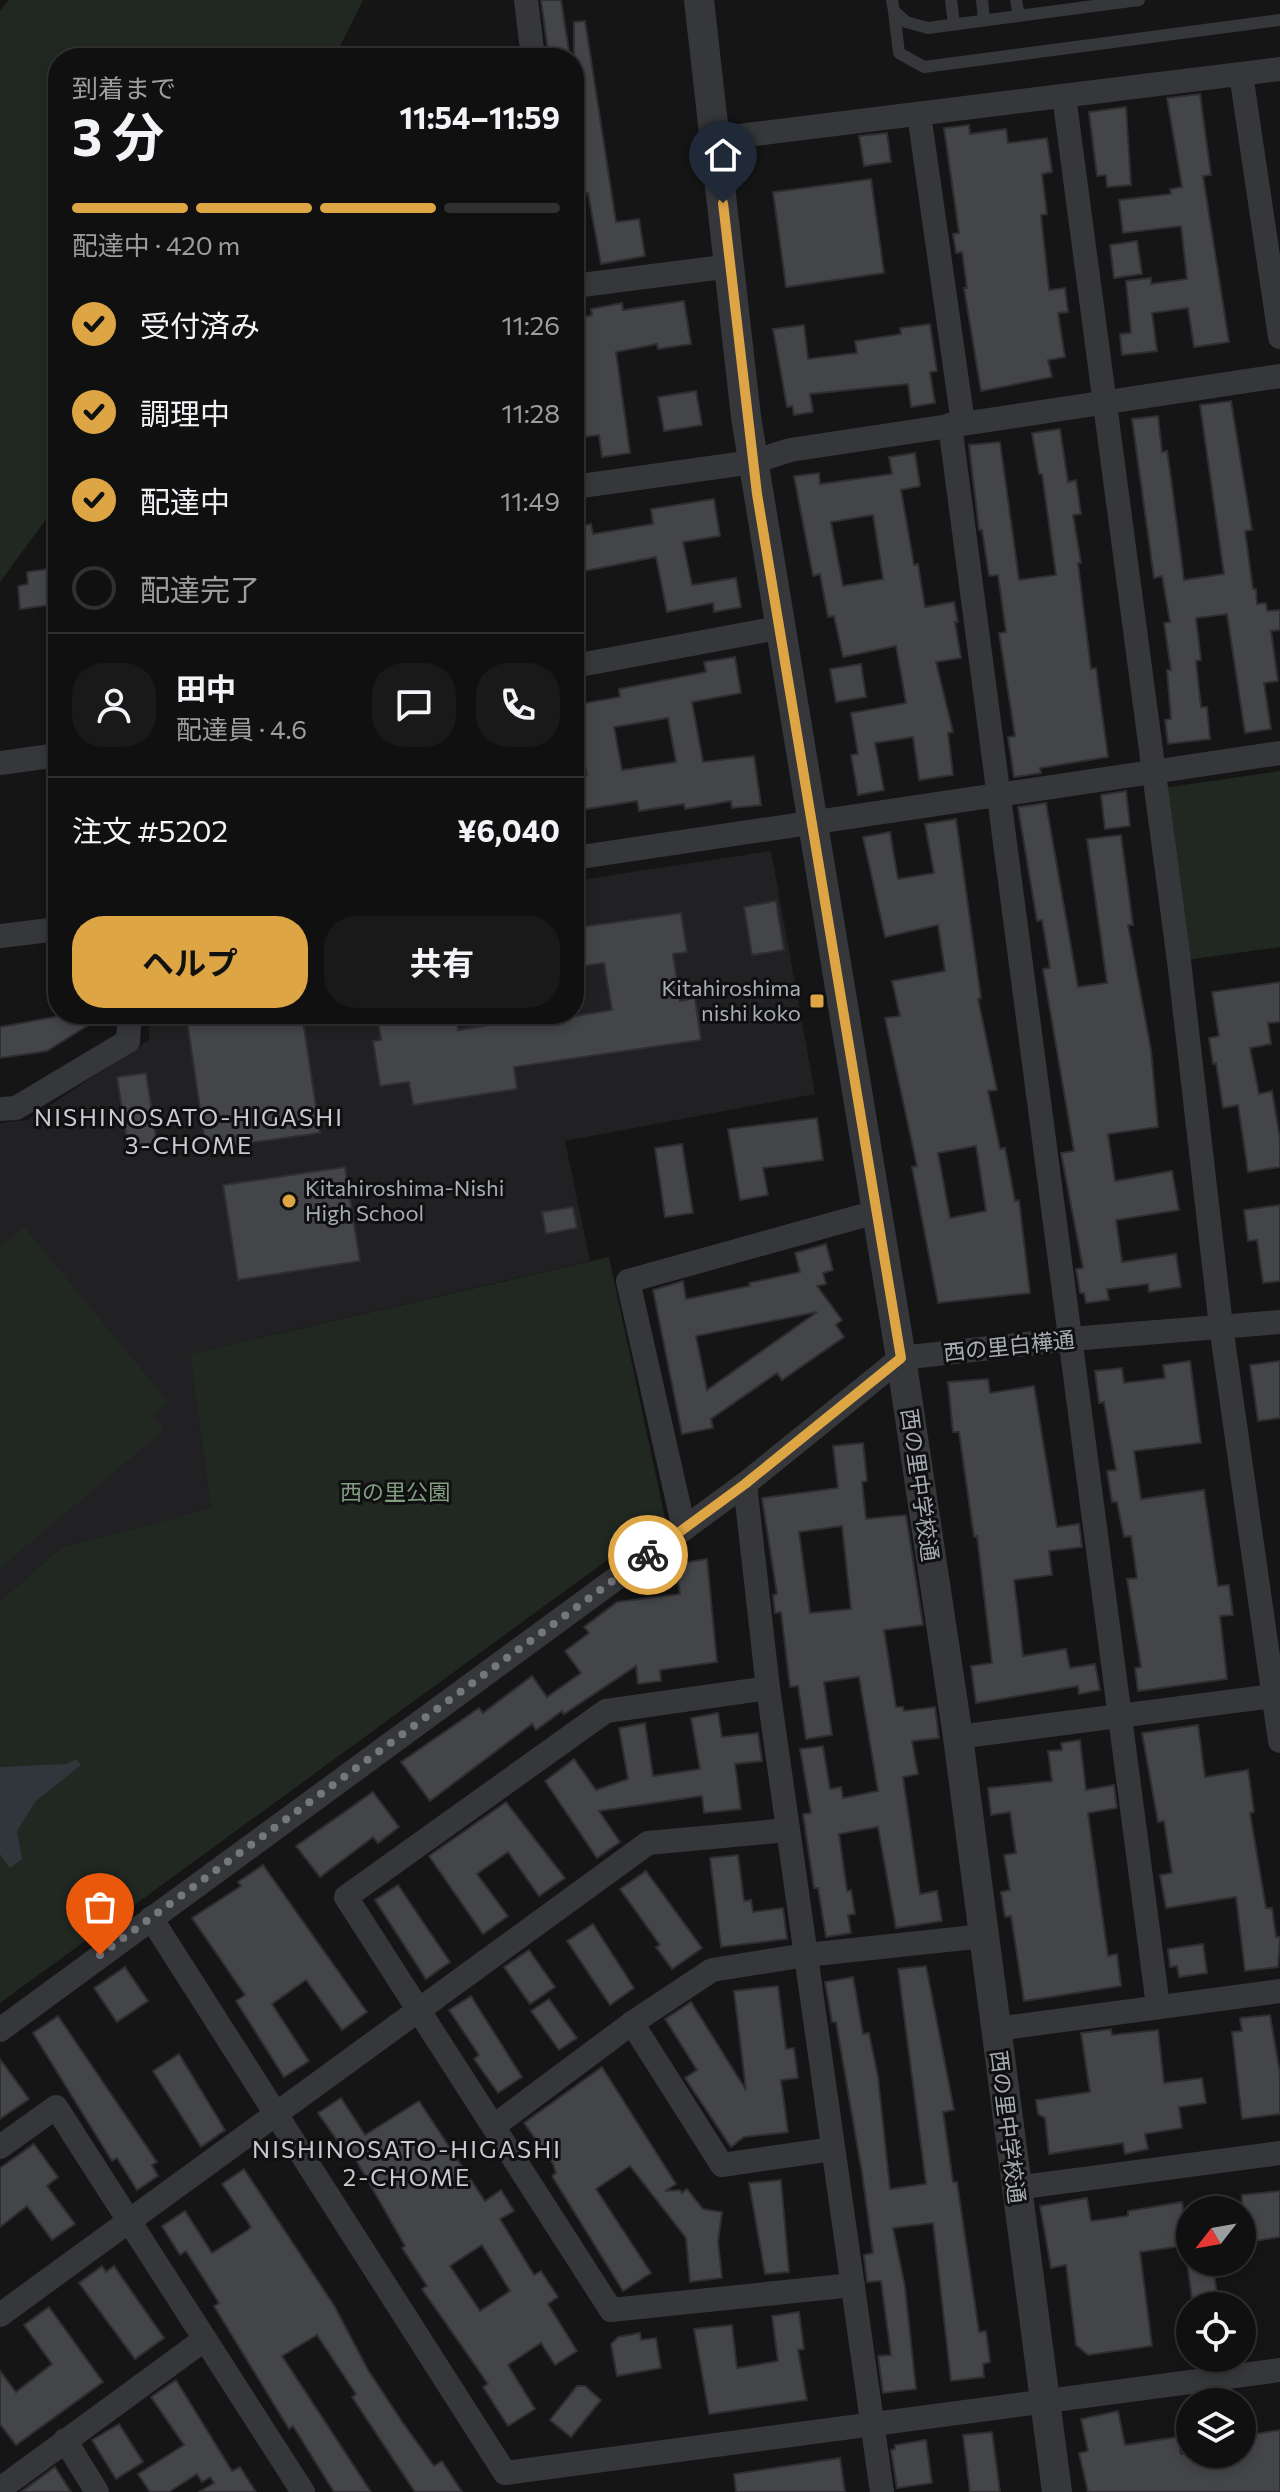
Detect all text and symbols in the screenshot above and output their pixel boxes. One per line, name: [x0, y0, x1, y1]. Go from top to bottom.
text: 到着まで: [72, 72, 176, 103]
text: 11:54–11:59: [400, 98, 560, 135]
text: 3 分: [72, 103, 164, 167]
pin: [689, 121, 757, 203]
icon: home: [701, 133, 745, 177]
text: 配達中 · 420 m: [72, 229, 240, 260]
icon: check: [72, 302, 116, 346]
text: 受付済み: [140, 306, 260, 343]
text: 11:26: [502, 309, 560, 340]
icon: check: [72, 390, 116, 434]
text: 調理中: [140, 394, 230, 431]
text: 11:28: [502, 397, 560, 428]
icon: check: [72, 478, 116, 522]
text: 配達中: [140, 482, 230, 519]
text: 11:49: [500, 485, 560, 516]
text: 配達完了: [140, 570, 260, 607]
button: person: [72, 663, 156, 747]
button: chat: [372, 663, 456, 747]
button: phone: [476, 663, 560, 747]
text: 田中: [176, 669, 236, 706]
text: 配達員 · 4.6: [176, 713, 307, 744]
text: 注文 #5202: [72, 811, 228, 848]
text: ¥6,040: [457, 811, 560, 848]
button: ヘルプ: [72, 916, 308, 1008]
button: 共有: [324, 916, 560, 1008]
place label: Kitahiroshima nishi koko: [661, 974, 801, 1026]
marker: Kitahiroshima nishi koko: [808, 992, 826, 1010]
district label: NISHINOSATO-HIGASHI 3-CHOME: [34, 1102, 344, 1159]
place label: Kitahiroshima-Nishi High School: [305, 1174, 504, 1226]
marker: Kitahiroshima-Nishi High School: [280, 1192, 298, 1210]
street label: 西の里白樺通: [942, 1325, 1076, 1366]
street label: 西の里中学校通: [896, 1407, 945, 1563]
park label: 西の里公園: [340, 1478, 450, 1505]
courier: [608, 1515, 688, 1595]
icon: bike: [626, 1533, 670, 1577]
pin: [66, 1873, 134, 1955]
icon: bag: [78, 1885, 122, 1929]
street label: 西の里中学校通: [986, 2049, 1031, 2205]
district label: NISHINOSATO-HIGASHI 2-CHOME: [252, 2134, 562, 2191]
north arrow: [1176, 2196, 1256, 2276]
map controls: [1176, 2196, 1256, 2468]
button: locate: [1176, 2292, 1256, 2372]
button: layers: [1176, 2388, 1256, 2468]

